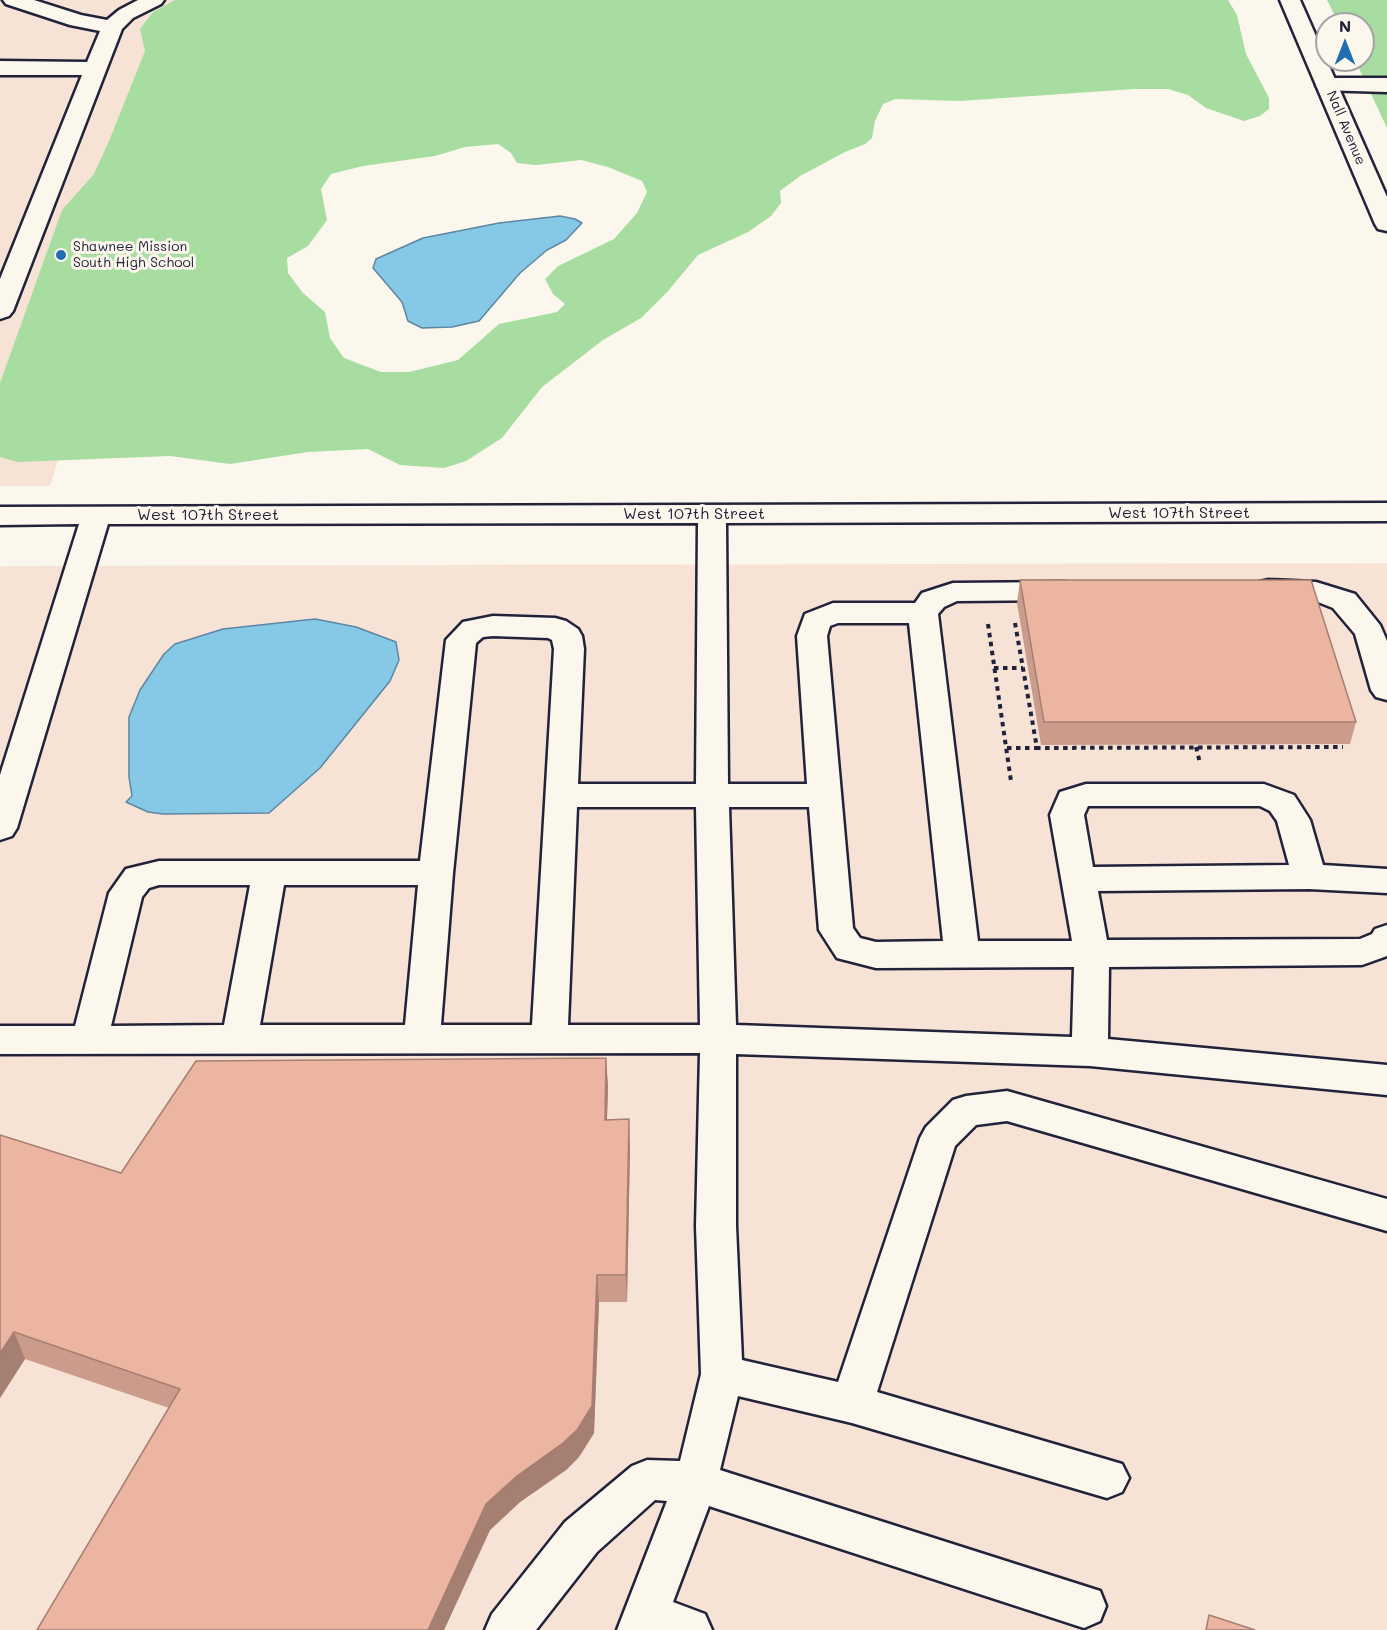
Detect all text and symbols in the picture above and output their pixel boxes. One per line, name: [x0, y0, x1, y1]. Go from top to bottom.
north arrow: [1315, 12, 1375, 72]
text: N: [1339, 15, 1351, 36]
street label: Nall Avenue: [1323, 88, 1369, 168]
place label: Shawnee Mission South High School: [73, 239, 194, 272]
marker: Shawnee Mission South High School: [54, 248, 68, 262]
street label: West 107th Street: [1108, 503, 1250, 523]
street label: West 107th Street: [623, 504, 765, 524]
street label: West 107th Street: [137, 505, 279, 525]

